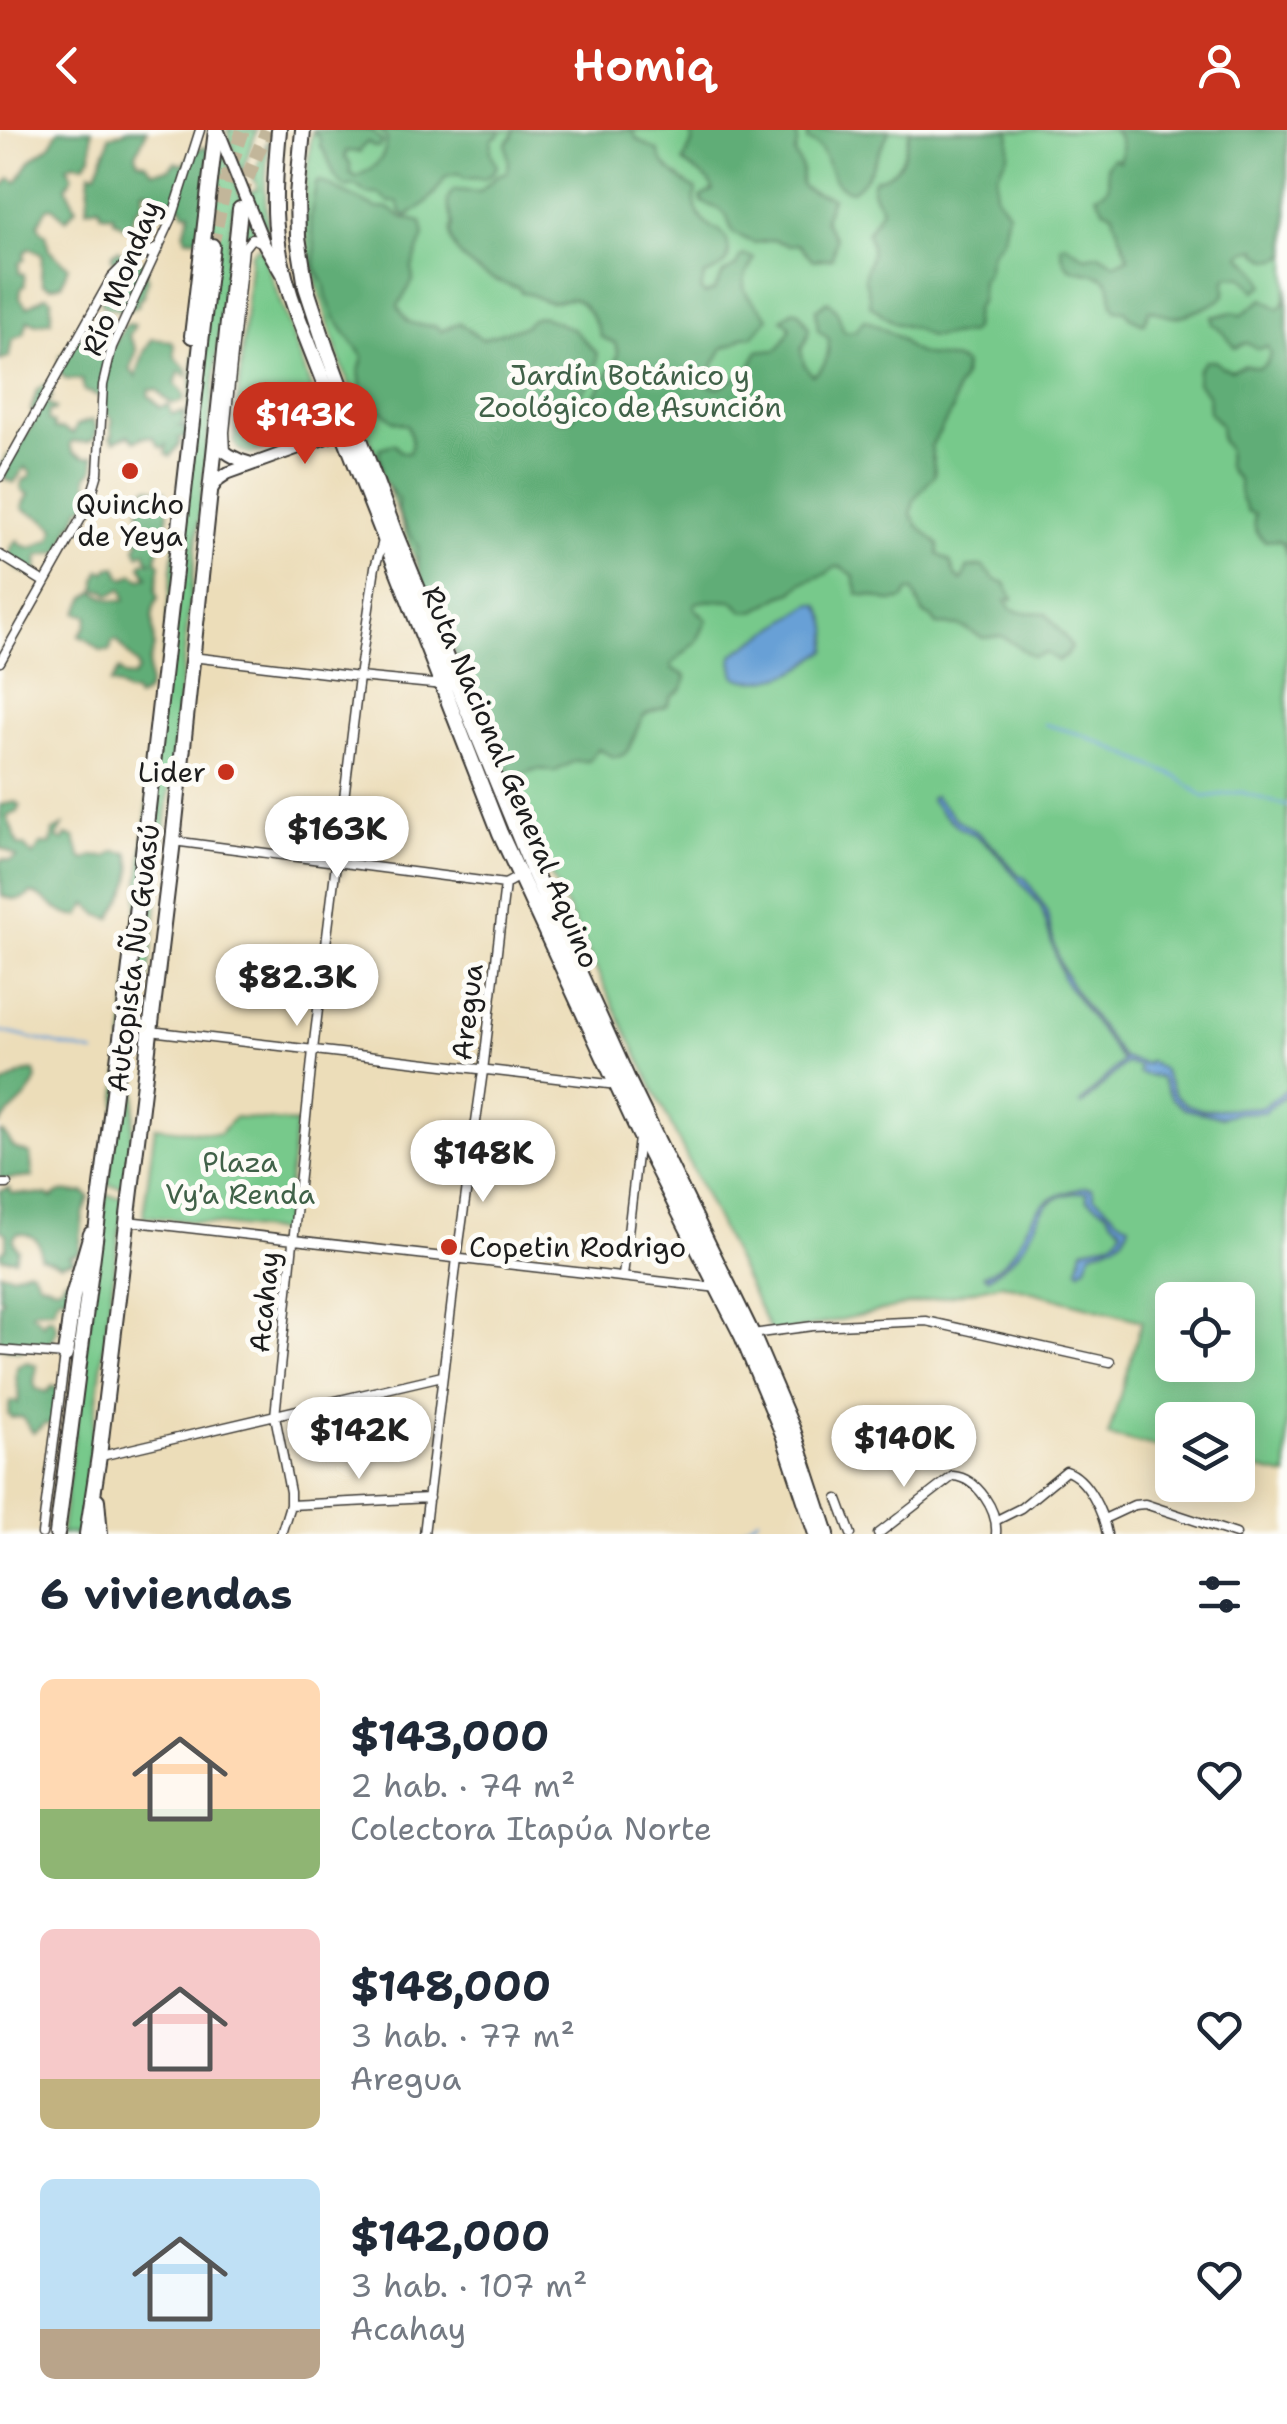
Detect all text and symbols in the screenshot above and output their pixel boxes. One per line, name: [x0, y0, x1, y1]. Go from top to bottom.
text: Homiq: [573, 35, 714, 95]
icon: back: [40, 38, 95, 93]
icon: person: [1192, 38, 1247, 93]
street label: Río Monday: [73, 195, 169, 361]
park label: Jardín Botánico y Zoológico de Asunción: [478, 356, 782, 426]
pin: $143K: [235, 382, 375, 467]
text: $143K: [255, 393, 355, 436]
marker: Quincho de Yeya: [119, 460, 141, 482]
place label: Quincho de Yeya: [76, 485, 184, 555]
street label: Ruta Nacional General Aquino: [413, 580, 609, 974]
place label: Lider: [138, 753, 206, 791]
marker: Lider: [215, 761, 237, 783]
pin: $163K: [267, 796, 407, 881]
text: $163K: [287, 807, 387, 850]
street label: Autopista Ñu Guasú: [98, 822, 168, 1094]
pin: $82.3K: [216, 944, 378, 1029]
text: $82.3K: [237, 955, 357, 998]
street label: Aregua: [442, 961, 492, 1063]
pin: $148K: [413, 1120, 553, 1205]
text: $148K: [432, 1131, 534, 1174]
park label: Plaza Vy'a Renda: [165, 1143, 315, 1213]
place label: Copetin Rodrigo: [469, 1228, 686, 1266]
marker: Copetin Rodrigo: [438, 1236, 460, 1258]
street label: Acahay: [240, 1249, 288, 1355]
map controls: [1155, 1282, 1255, 1502]
button: locate: [1155, 1282, 1255, 1382]
pin: $142K: [289, 1397, 429, 1482]
button: layers: [1155, 1402, 1255, 1502]
pin: $140K: [834, 1405, 974, 1490]
text: $142K: [309, 1408, 409, 1451]
text: $140K: [853, 1416, 955, 1459]
text: 6 viviendas: [40, 1566, 292, 1622]
icon: filters: [1192, 1567, 1247, 1622]
text: $143,000: [350, 1708, 549, 1764]
icon: home: [120, 1719, 240, 1839]
icon: heart: [1192, 1752, 1247, 1807]
text: 2 hab. · 74 m²: [350, 1764, 575, 1807]
text: Colectora Itapúa Norte: [350, 1807, 712, 1850]
text: $148,000: [350, 1958, 551, 2014]
icon: home: [120, 1969, 240, 2089]
icon: heart: [1192, 2002, 1247, 2057]
text: 3 hab. · 77 m²: [350, 2014, 575, 2057]
text: Aregua: [350, 2057, 461, 2100]
text: $142,000: [350, 2208, 550, 2264]
icon: home: [120, 2219, 240, 2339]
icon: heart: [1192, 2252, 1247, 2307]
text: 3 hab. · 107 m²: [350, 2264, 588, 2307]
text: Acahay: [350, 2307, 466, 2350]

